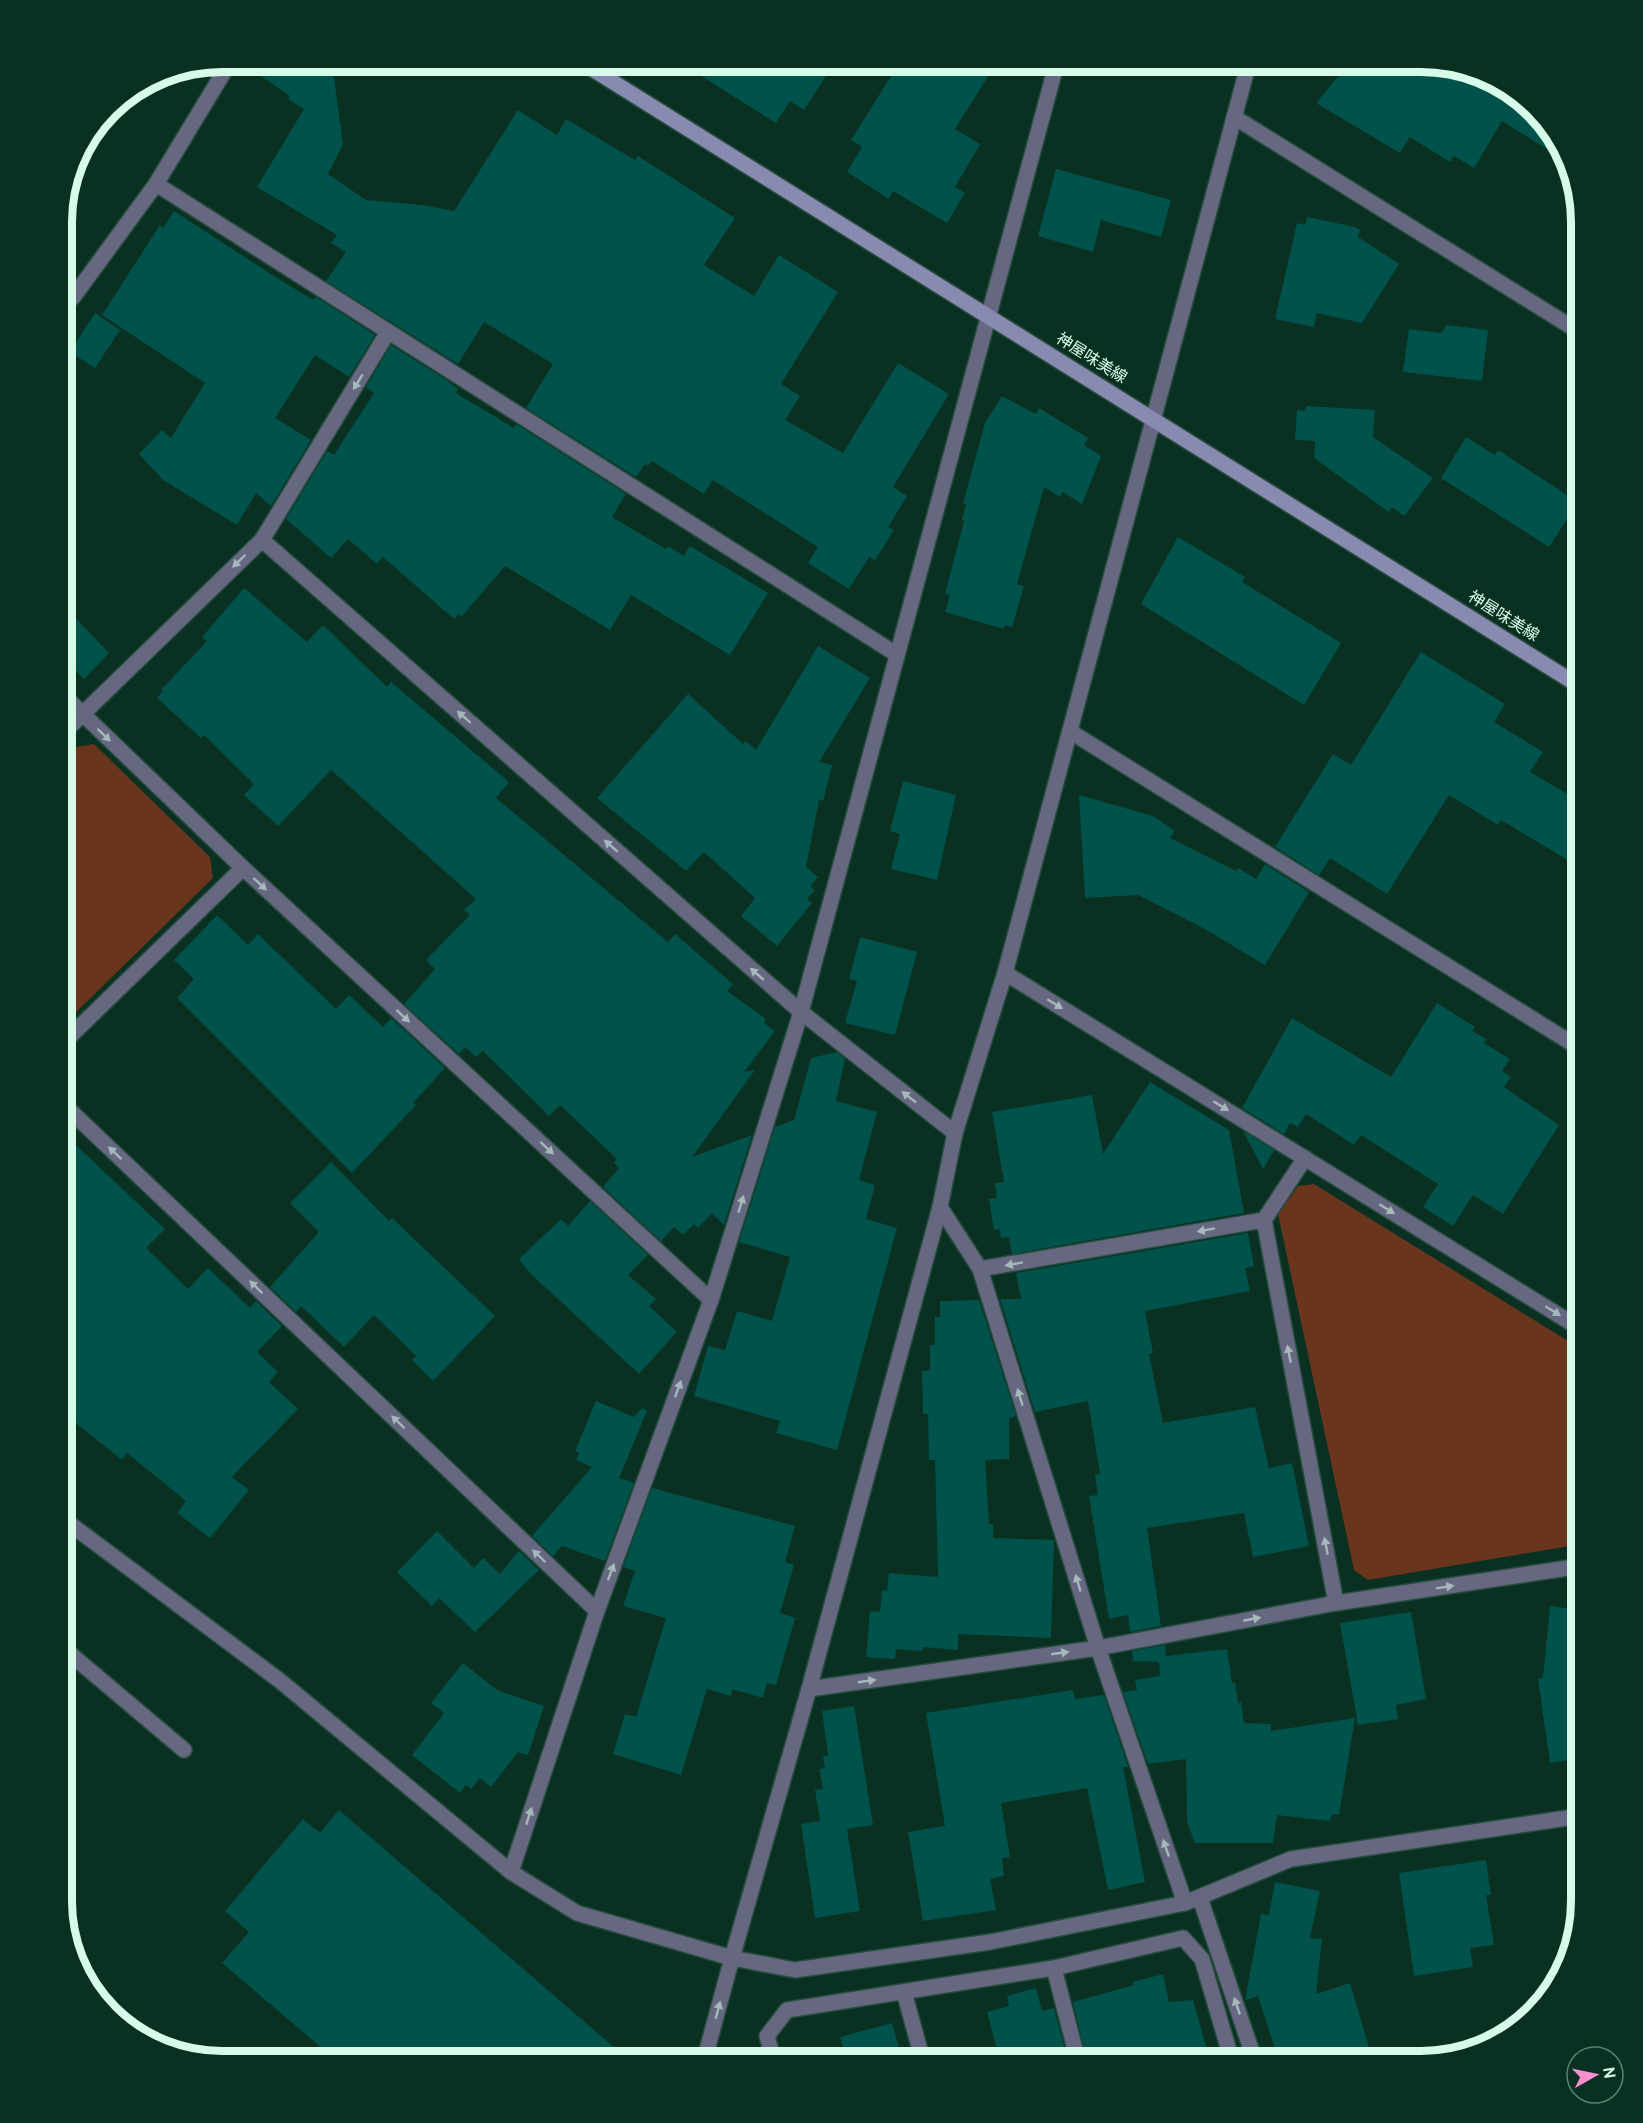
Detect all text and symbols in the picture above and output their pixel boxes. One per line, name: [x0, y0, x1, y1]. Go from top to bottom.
street label: 神屋味美線: [1052, 329, 1130, 389]
one-way arrow: [352, 374, 363, 390]
one-way arrow: [233, 554, 247, 568]
street label: 神屋味美線: [1464, 587, 1542, 647]
one-way arrow: [457, 711, 472, 724]
one-way arrow: [96, 727, 110, 741]
one-way arrow: [604, 840, 619, 853]
one-way arrow: [252, 877, 267, 890]
one-way arrow: [750, 968, 765, 981]
one-way arrow: [1047, 998, 1063, 1009]
one-way arrow: [396, 1009, 411, 1023]
one-way arrow: [901, 1091, 917, 1103]
one-way arrow: [1212, 1101, 1229, 1112]
one-way arrow: [539, 1141, 554, 1155]
one-way arrow: [107, 1146, 122, 1160]
one-way arrow: [737, 1195, 746, 1213]
one-way arrow: [1378, 1203, 1395, 1214]
one-way arrow: [1197, 1226, 1216, 1235]
one-way arrow: [1004, 1259, 1023, 1268]
one-way arrow: [250, 1281, 264, 1295]
one-way arrow: [1545, 1305, 1561, 1316]
one-way arrow: [1284, 1345, 1293, 1364]
one-way arrow: [674, 1380, 684, 1398]
one-way arrow: [1015, 1388, 1024, 1406]
one-way arrow: [391, 1415, 405, 1429]
one-way arrow: [1321, 1536, 1330, 1555]
one-way arrow: [532, 1550, 547, 1563]
one-way arrow: [607, 1563, 616, 1581]
one-way arrow: [1073, 1574, 1082, 1592]
one-way arrow: [1435, 1582, 1454, 1591]
one-way arrow: [1243, 1614, 1262, 1623]
one-way arrow: [1051, 1649, 1070, 1658]
one-way arrow: [858, 1677, 877, 1686]
one-way arrow: [525, 1807, 534, 1825]
one-way arrow: [1161, 1839, 1171, 1857]
one-way arrow: [1231, 1997, 1241, 2015]
one-way arrow: [713, 2000, 723, 2019]
north arrow: [1565, 2045, 1625, 2105]
text: N: [1597, 2066, 1619, 2080]

